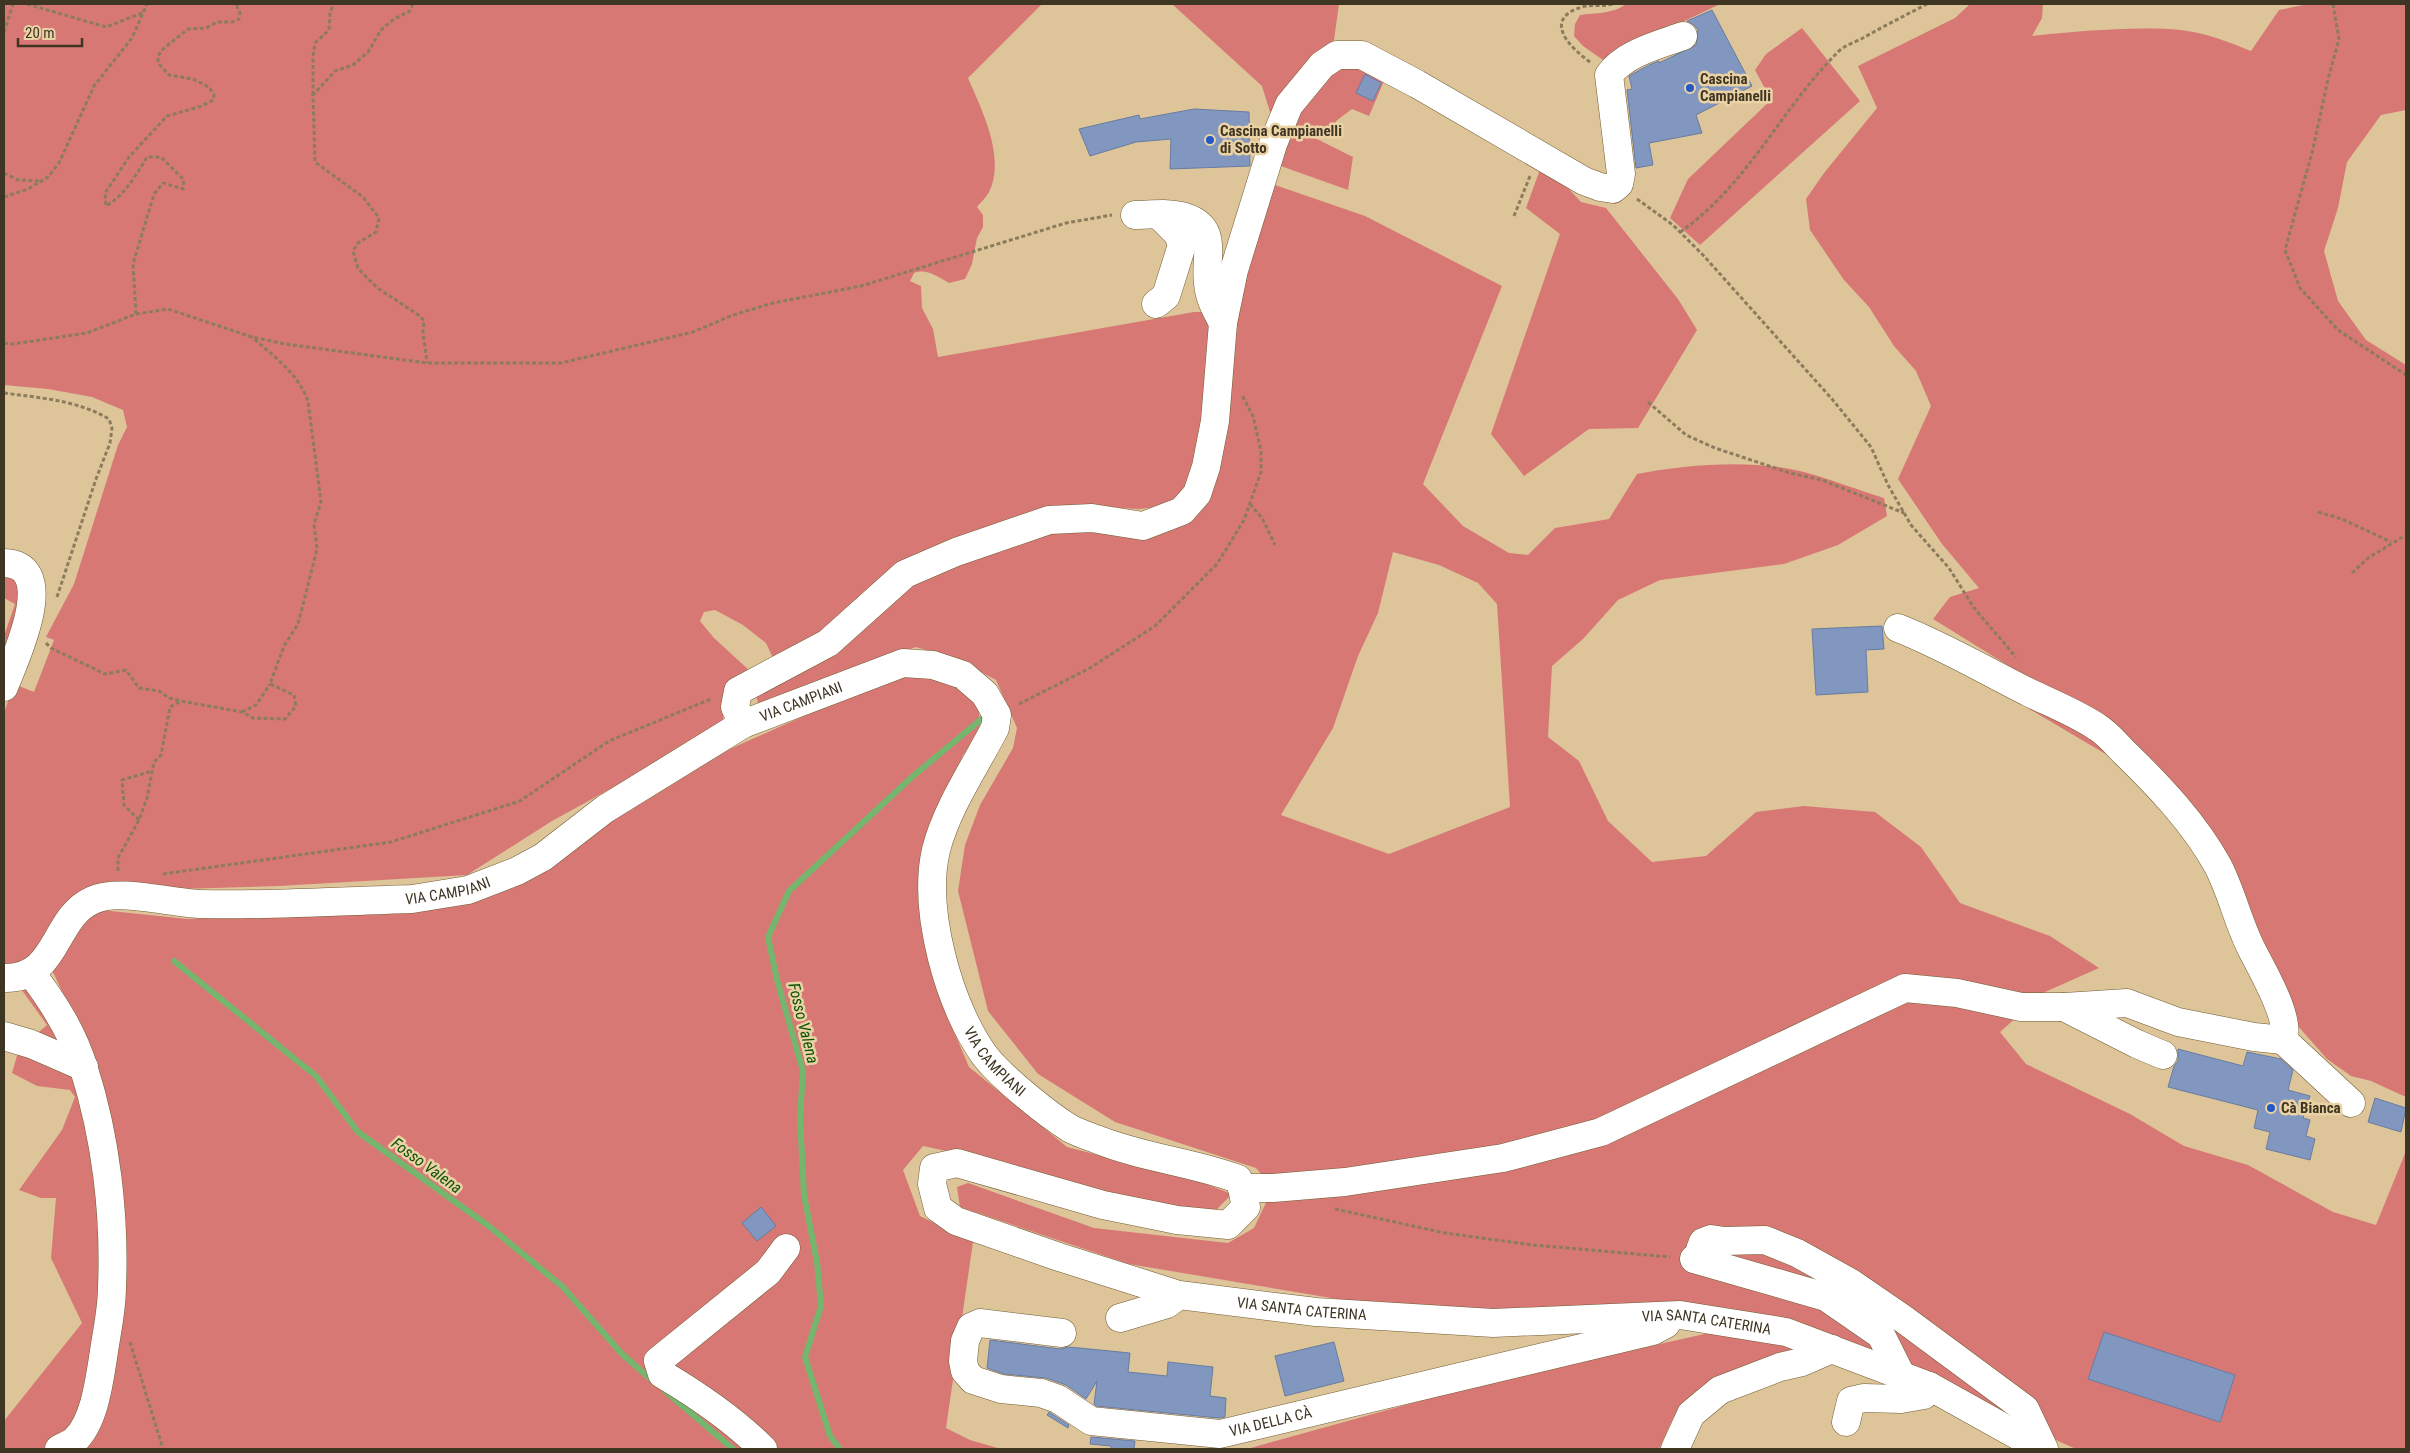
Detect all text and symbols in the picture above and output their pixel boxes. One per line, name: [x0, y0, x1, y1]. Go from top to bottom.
scale bar: [18, 15, 81, 47]
text: 20 m: [25, 24, 55, 42]
place label: Cascina Campianelli: [1700, 70, 1771, 105]
marker: Cascina Campianelli: [1684, 82, 1696, 94]
place label: Cascina Campianelli di Sotto: [1220, 122, 1342, 157]
marker: Cascina Campianelli di Sotto: [1204, 134, 1216, 146]
street label: VIA CAMPIANI: [757, 678, 845, 726]
street label: VIA CAMPIANI: [405, 873, 493, 908]
water label: Fosso Valena: [784, 981, 823, 1065]
street label: VIA CAMPIANI: [960, 1024, 1029, 1100]
place label: Cà Bianca: [2281, 1099, 2341, 1117]
marker: Cà Bianca: [2265, 1102, 2277, 1114]
water label: Fosso Valena: [388, 1134, 466, 1197]
street label: VIA SANTA CATERINA: [1236, 1293, 1368, 1324]
street label: VIA SANTA CATERINA: [1641, 1306, 1773, 1339]
street label: VIA DELLA CÀ: [1228, 1403, 1314, 1440]

